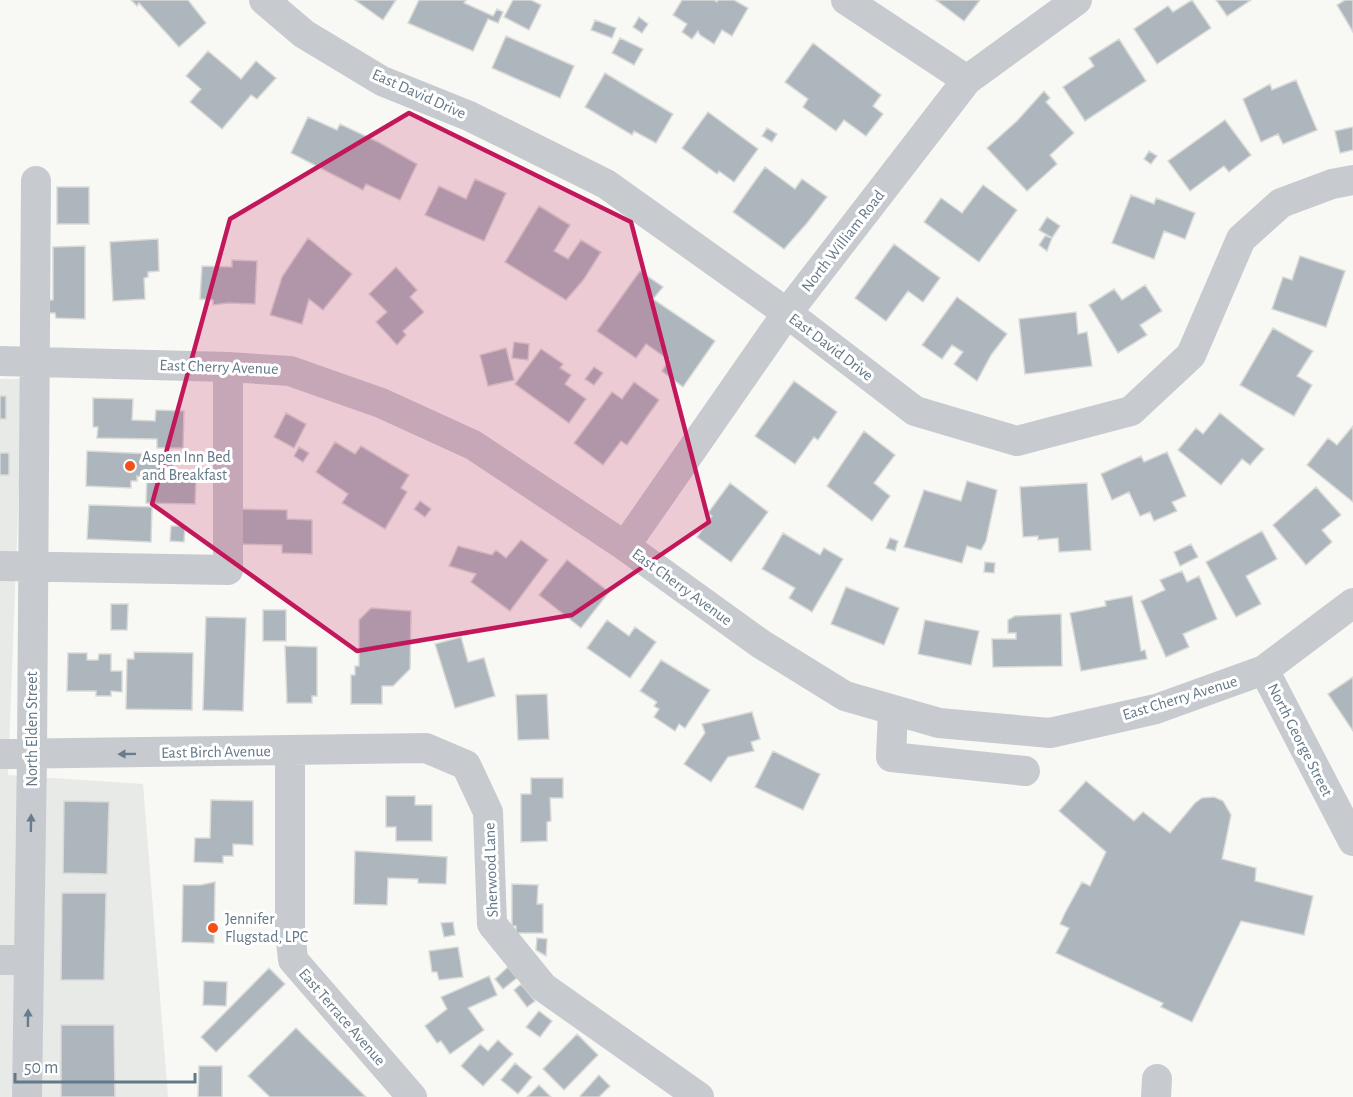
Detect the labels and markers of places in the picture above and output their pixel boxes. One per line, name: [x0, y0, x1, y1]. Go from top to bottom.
place label: Aspen Inn Bed and Breakfast: [142, 449, 231, 483]
marker: Aspen Inn Bed and Breakfast: [123, 459, 137, 473]
place label: Jennifer Flugstad, LPC: [225, 911, 308, 945]
marker: Jennifer Flugstad, LPC: [206, 921, 220, 935]

